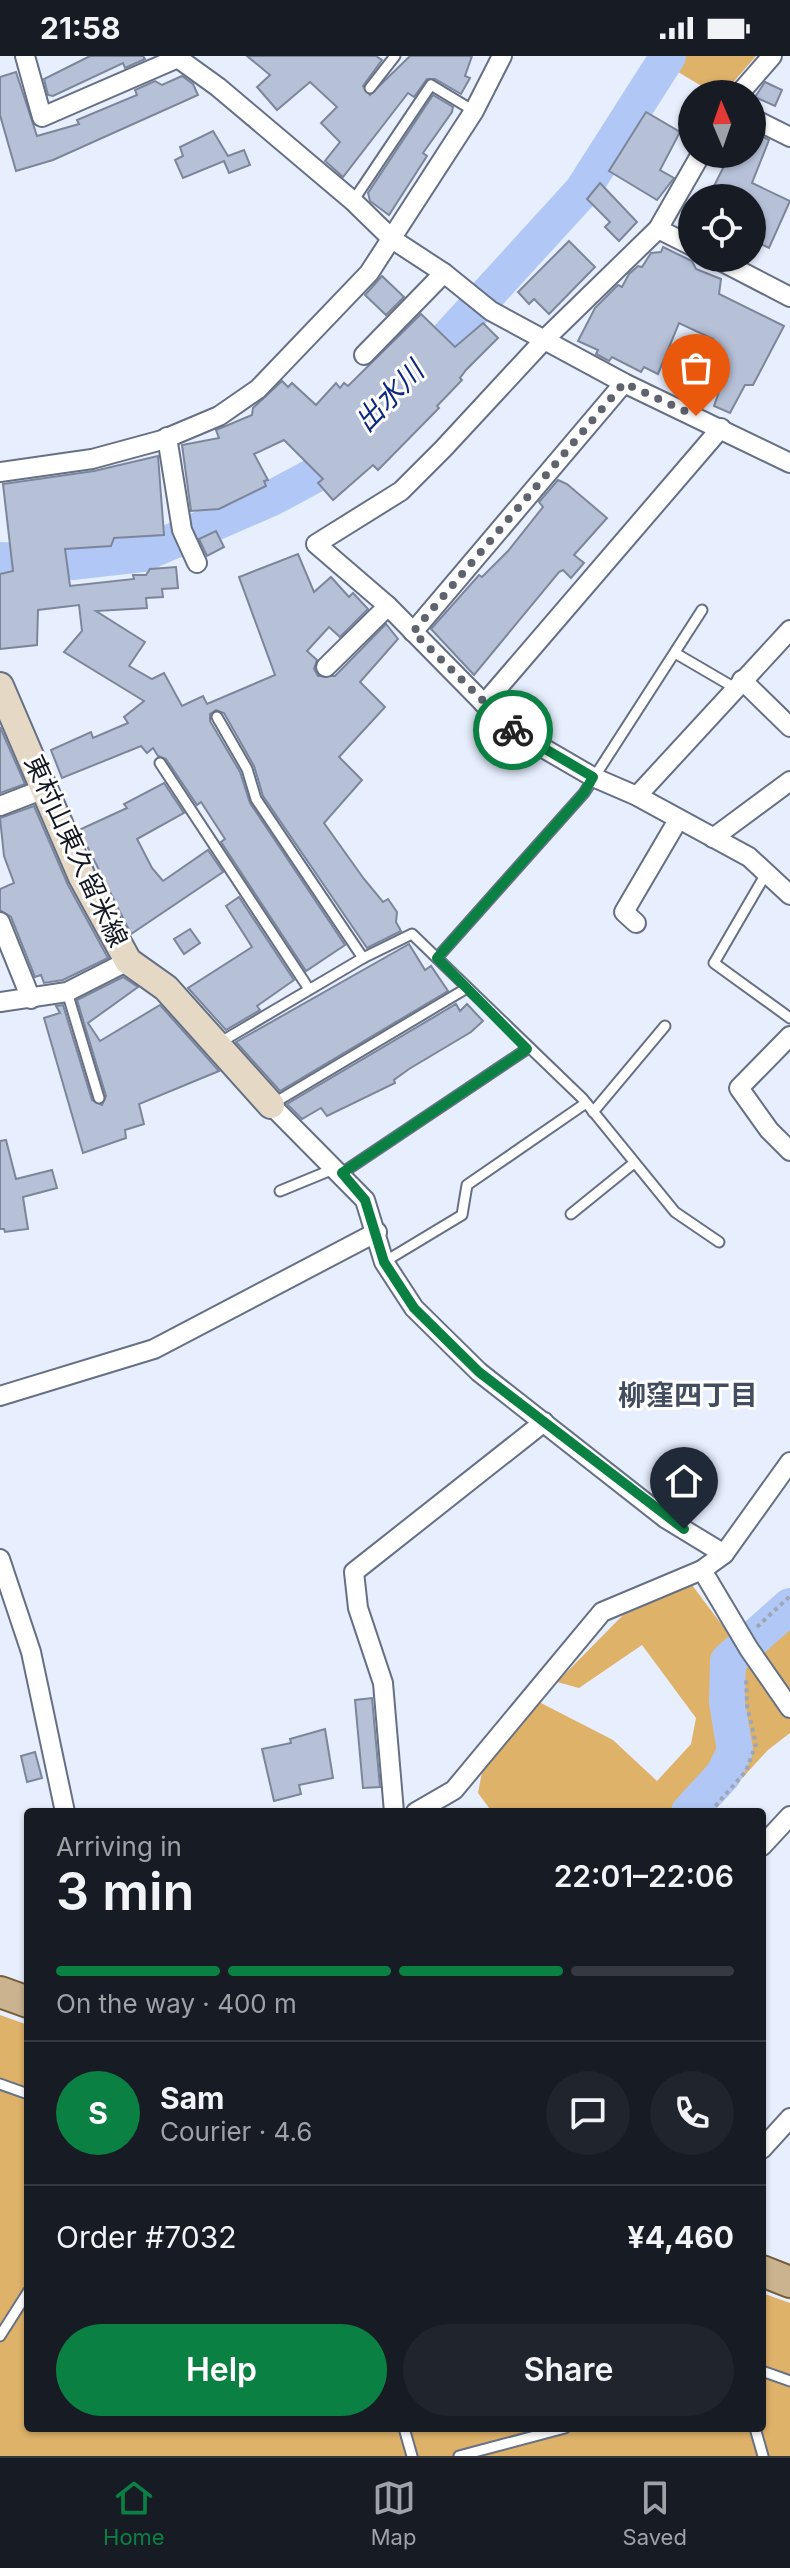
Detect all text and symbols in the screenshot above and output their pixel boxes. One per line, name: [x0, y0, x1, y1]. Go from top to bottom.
text: 21:58: [40, 10, 121, 46]
north arrow: [678, 80, 766, 168]
map controls: [678, 80, 766, 272]
button: locate: [678, 184, 766, 272]
pin: [662, 334, 730, 416]
icon: bag: [674, 346, 718, 390]
water label: 出水川: [348, 352, 432, 438]
courier: [473, 690, 553, 770]
icon: bike: [491, 708, 535, 752]
street label: 東村山東久留米線: [18, 750, 134, 952]
district label: 柳窪四丁目: [618, 1378, 758, 1412]
pin: [650, 1447, 718, 1529]
icon: home: [662, 1459, 706, 1503]
text: Arriving in: [56, 1831, 182, 1862]
text: 22:01–22:06: [554, 1858, 734, 1894]
text: 3 min: [56, 1860, 194, 1923]
text: On the way · 400 m: [56, 1988, 297, 2019]
button: chat: [546, 2071, 630, 2155]
button: phone: [650, 2071, 734, 2155]
text: Sam: [160, 2080, 224, 2116]
text: S: [88, 2095, 108, 2131]
text: Courier · 4.6: [160, 2116, 312, 2147]
text: Order #7032: [56, 2219, 237, 2255]
text: ¥4,460: [628, 2219, 734, 2255]
button: Help: [56, 2324, 387, 2416]
button: Share: [403, 2324, 734, 2416]
tab: Home: [103, 2476, 165, 2550]
tab: Map: [371, 2476, 416, 2550]
tab: Saved: [623, 2476, 687, 2550]

